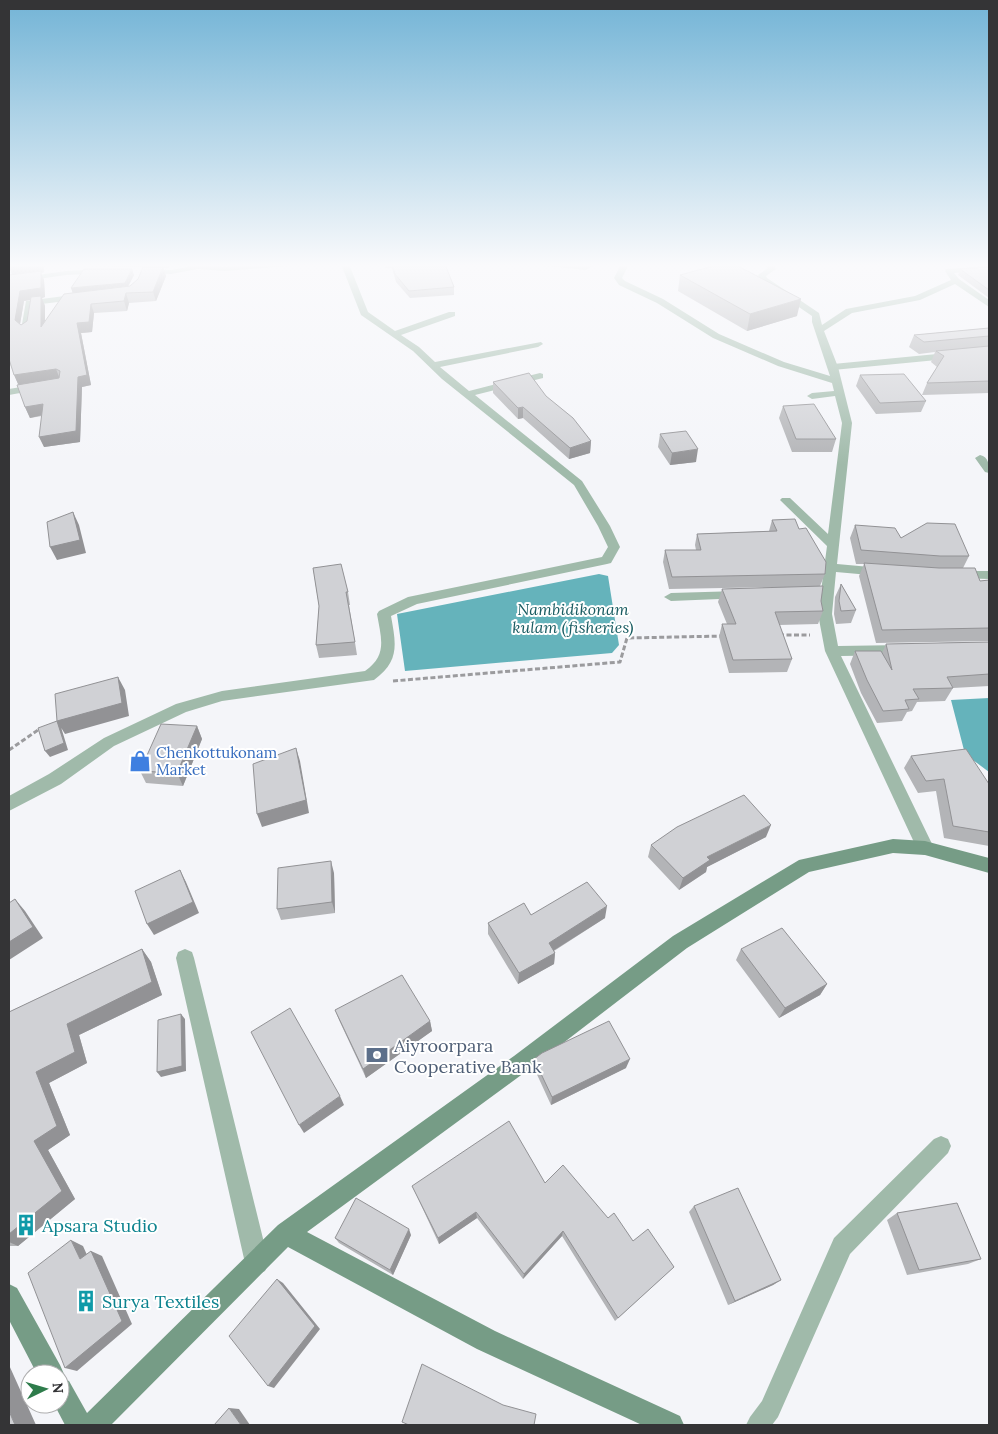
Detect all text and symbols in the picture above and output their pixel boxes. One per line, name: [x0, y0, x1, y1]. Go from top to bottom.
water label: Nambidikonam kulam (fisheries): [512, 599, 634, 638]
place label: Chenkottukonam Market: [156, 743, 277, 779]
shop icon: Chenkottukonam Market: [127, 748, 153, 774]
place label: Aiyroorpara Cooperative Bank: [393, 1034, 542, 1078]
bank icon: Aiyroorpara Cooperative Bank: [364, 1042, 390, 1068]
building icon: Apsara Studio: [13, 1212, 39, 1238]
place label: Apsara Studio: [41, 1214, 158, 1237]
building icon: Surya Textiles: [73, 1288, 99, 1314]
place label: Surya Textiles: [102, 1290, 219, 1313]
north arrow: [20, 1364, 70, 1414]
text: N: [49, 1382, 67, 1394]

